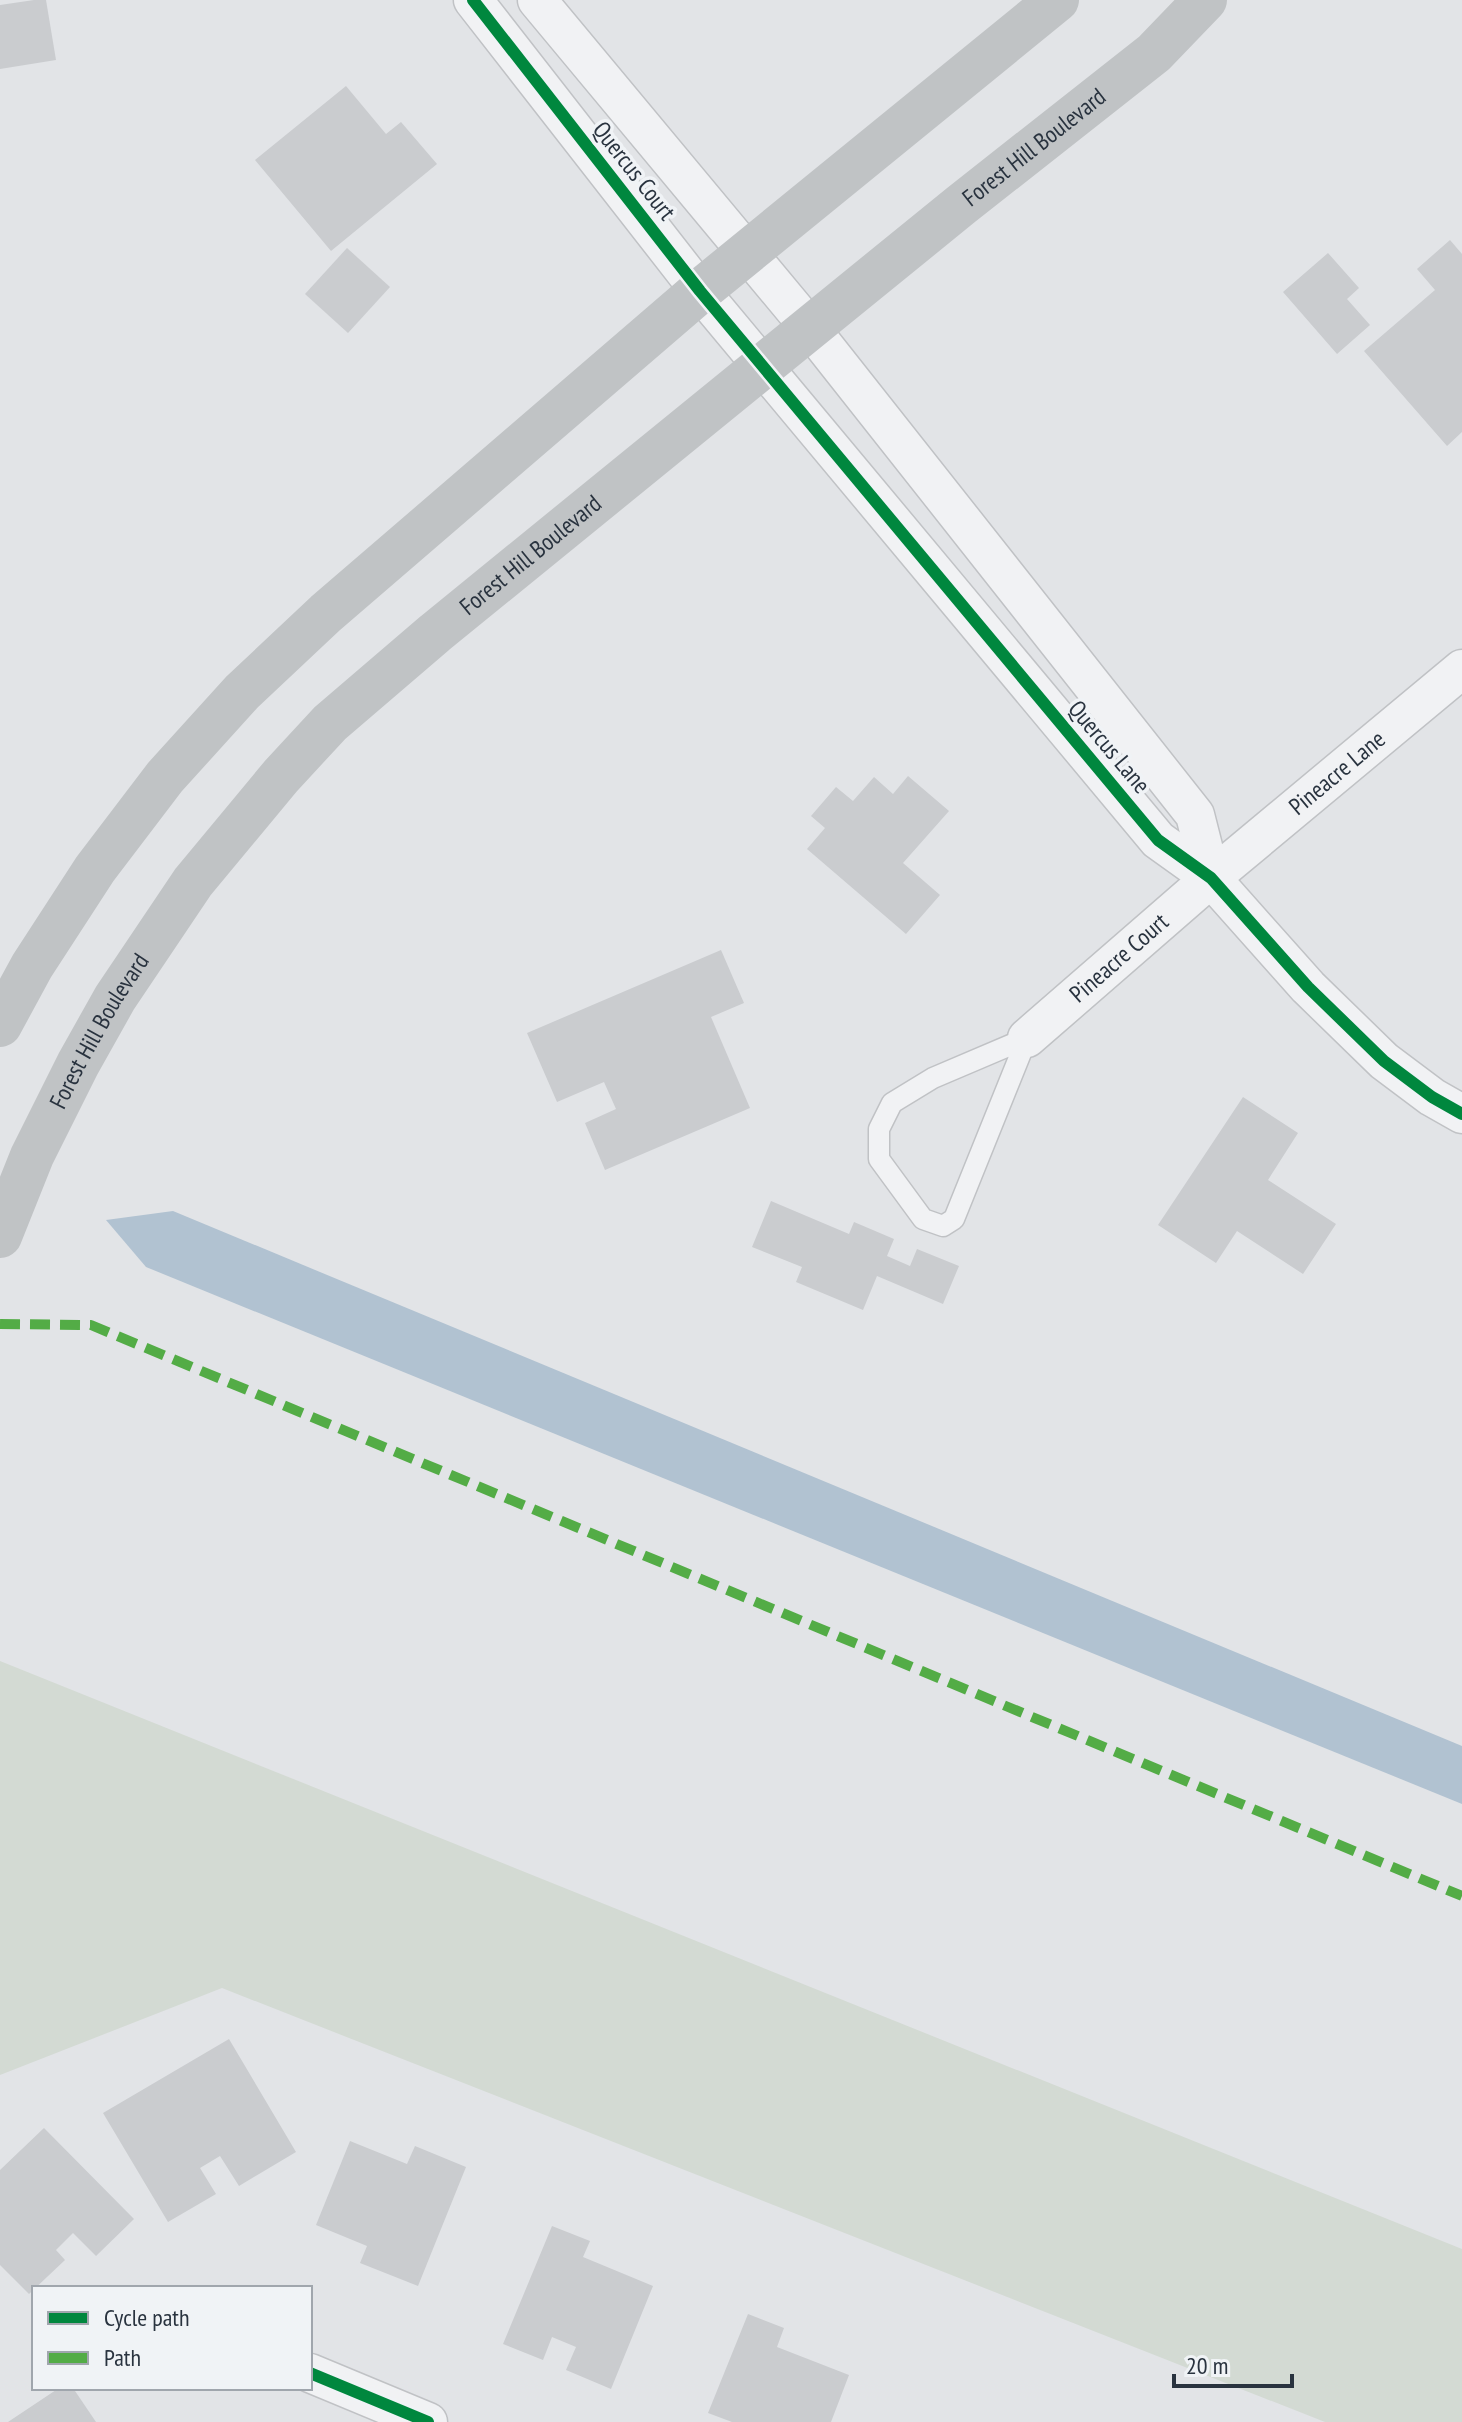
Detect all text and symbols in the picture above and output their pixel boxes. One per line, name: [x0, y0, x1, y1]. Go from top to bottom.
street label: Forest Hill Boulevard: [956, 81, 1112, 213]
street label: Quercus Court: [586, 115, 683, 227]
street label: Forest Hill Boulevard: [453, 488, 608, 622]
street label: Quercus Lane: [1062, 694, 1157, 800]
street label: Pineacre Lane: [1282, 724, 1391, 822]
street label: Pineacre Court: [1063, 906, 1175, 1009]
street label: Forest Hill Boulevard: [42, 947, 156, 1114]
legend: [32, 2286, 312, 2390]
text: Cycle path: [104, 2302, 190, 2333]
scale bar: [1174, 2338, 1292, 2388]
text: Path: [104, 2342, 141, 2373]
text: 20 m: [1186, 2350, 1228, 2381]

